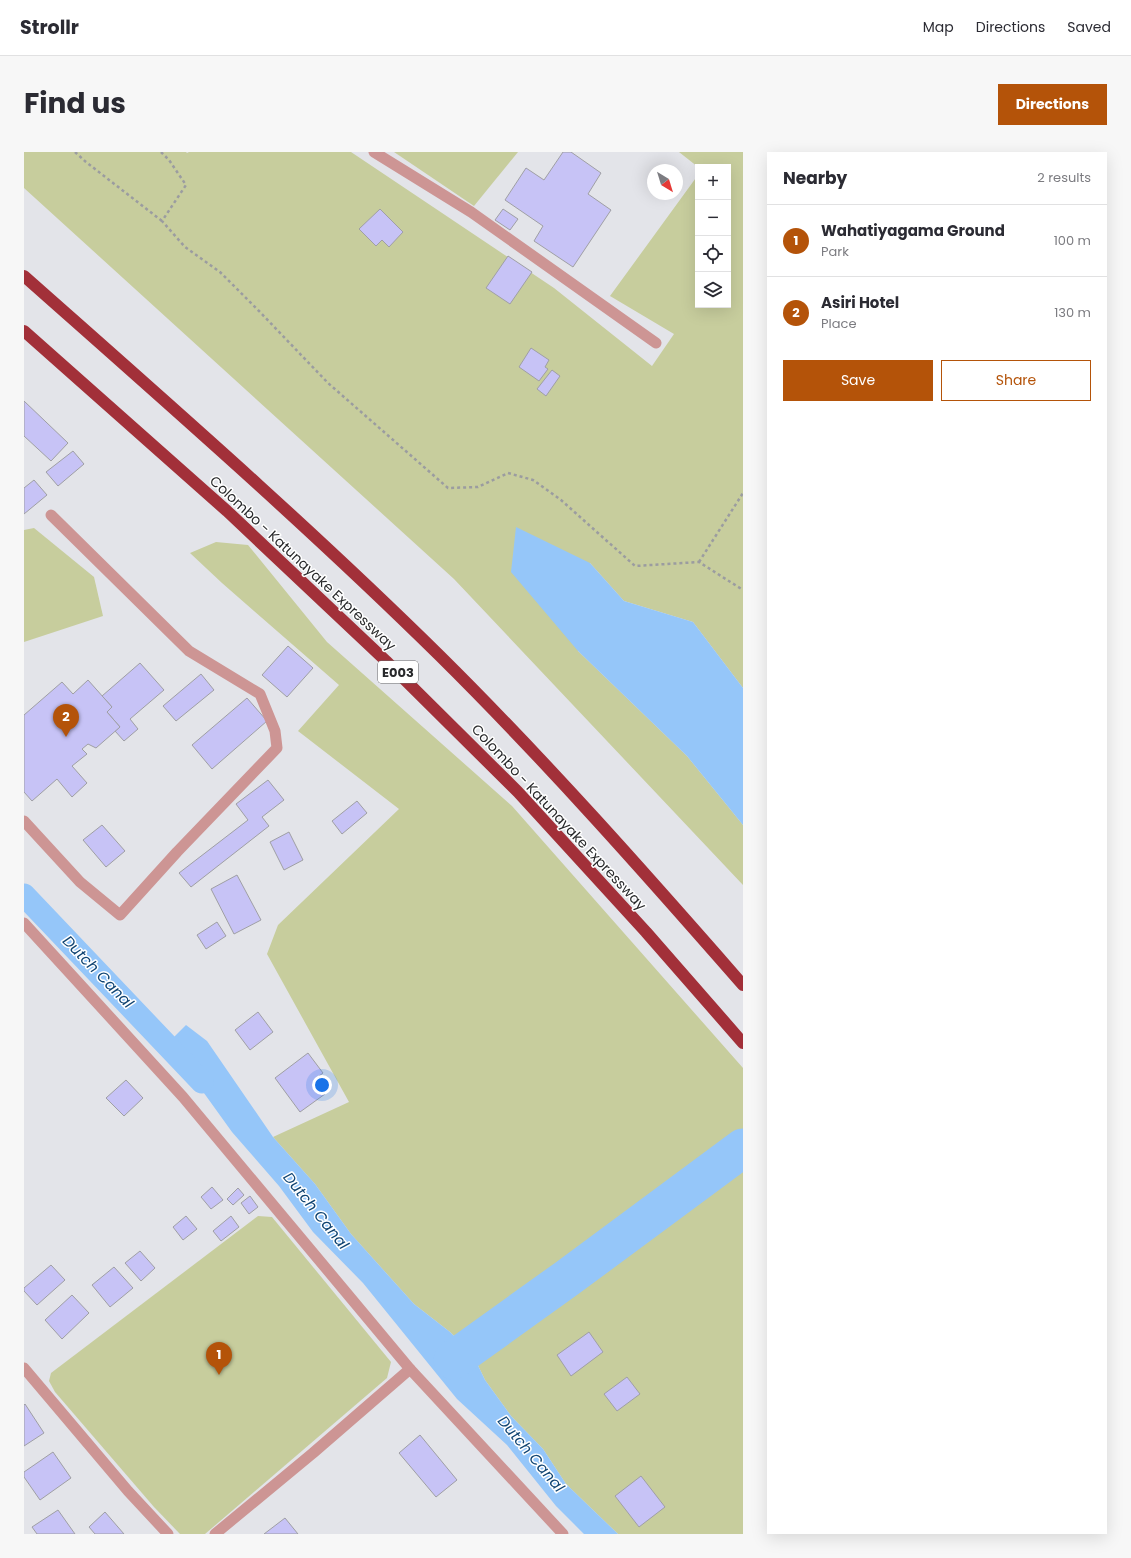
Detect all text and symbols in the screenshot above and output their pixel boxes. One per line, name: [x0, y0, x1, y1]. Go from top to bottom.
text: Strollr: [20, 14, 79, 41]
text: Map: [923, 17, 954, 37]
text: Directions: [976, 17, 1045, 37]
text: Saved: [1067, 17, 1111, 37]
text: Find us: [24, 84, 126, 123]
button: Directions: [998, 84, 1107, 125]
north arrow: [647, 164, 683, 200]
map controls: [695, 164, 731, 308]
button: +: [695, 164, 731, 200]
text: Nearby: [783, 166, 847, 190]
text: 2 results: [1037, 168, 1091, 187]
button: −: [695, 200, 731, 236]
text: Wahatiyagama Ground: [821, 220, 1005, 241]
text: 1: [794, 231, 798, 250]
text: 100 m: [1054, 231, 1091, 250]
button: locate: [695, 236, 731, 272]
text: Park: [821, 242, 849, 261]
button: layers: [695, 272, 731, 308]
text: Asiri Hotel: [821, 292, 899, 313]
text: 2: [792, 303, 800, 322]
text: 130 m: [1054, 303, 1091, 322]
text: Place: [821, 314, 856, 333]
button: Save: [783, 360, 933, 401]
button: Share: [941, 360, 1091, 401]
street label: Colombo - Katunayake Expressway: [205, 471, 401, 655]
road number: E003: [378, 661, 418, 683]
pin: 2: [53, 704, 79, 737]
street label: Colombo - Katunayake Expressway: [467, 719, 651, 915]
water label: Dutch Canal: [58, 931, 139, 1013]
your location: [312, 1075, 332, 1095]
water label: Dutch Canal: [279, 1168, 354, 1254]
pin: 1: [206, 1342, 232, 1375]
water label: Dutch Canal: [493, 1411, 570, 1497]

